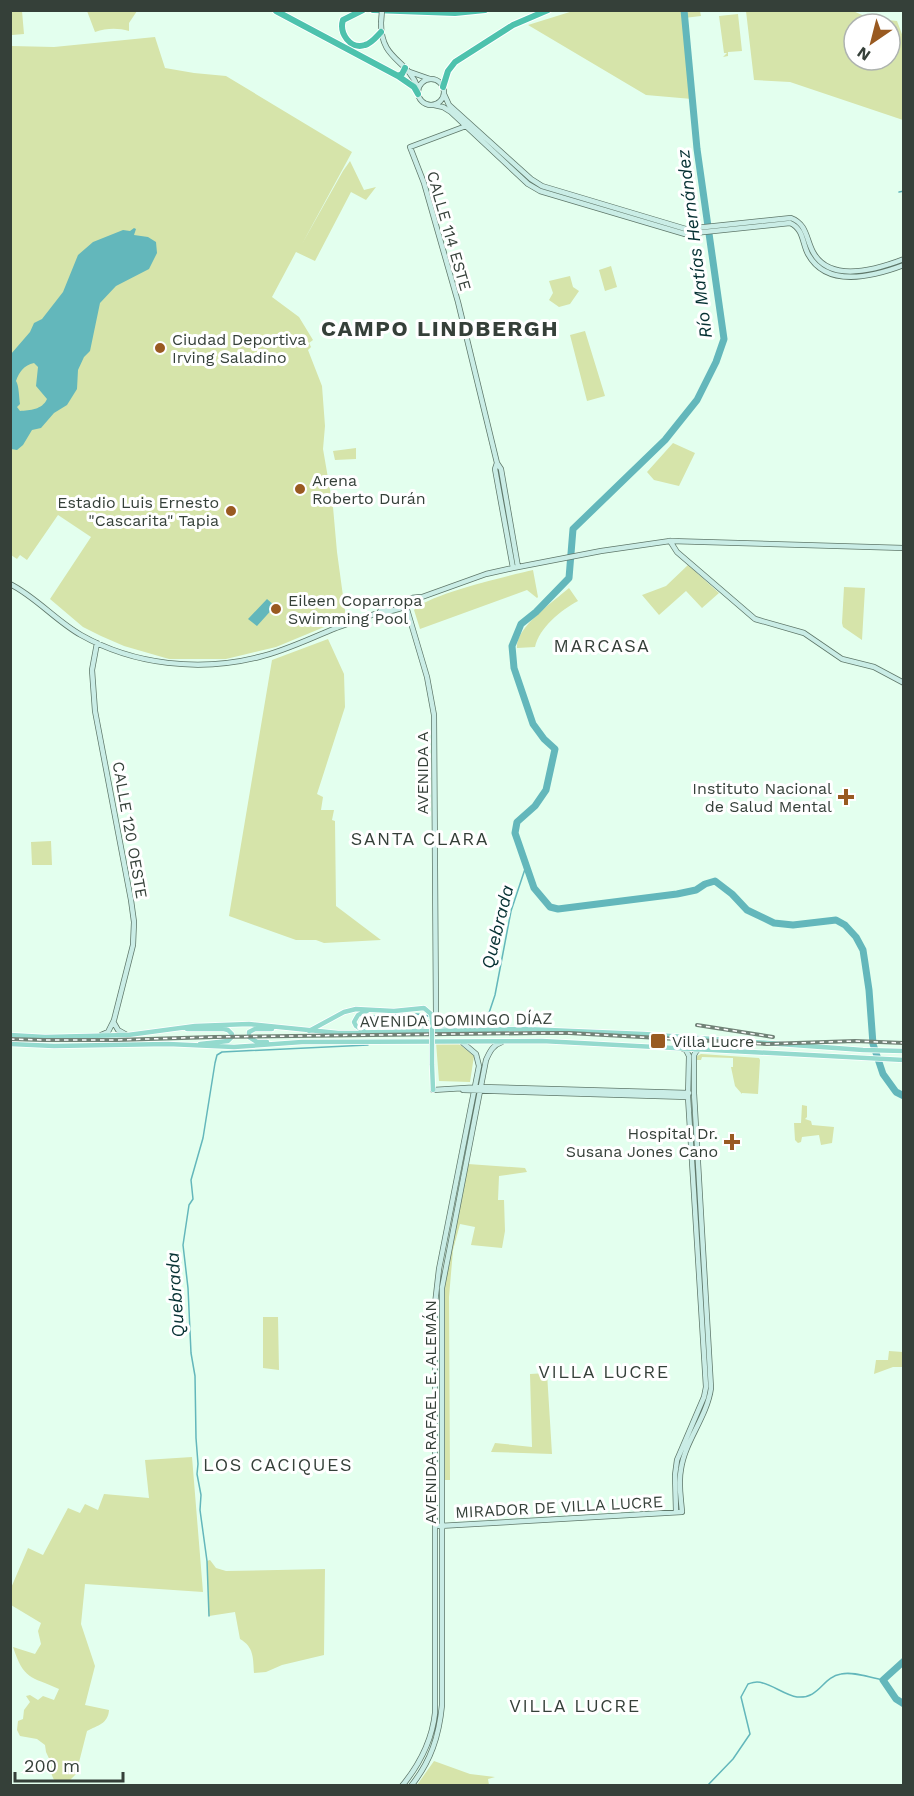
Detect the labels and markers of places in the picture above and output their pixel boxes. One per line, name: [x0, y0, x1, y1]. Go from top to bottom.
place label: Ciudad Deportiva Irving Saladino: [172, 330, 306, 367]
marker: Ciudad Deportiva Irving Saladino: [153, 341, 167, 355]
place label: Arena Roberto Durán: [312, 471, 426, 508]
marker: Arena Roberto Durán: [293, 482, 307, 496]
place label: Estadio Luis Ernesto "Cascarita" Tapia: [57, 493, 219, 530]
marker: Estadio Luis Ernesto "Cascarita" Tapia: [224, 504, 238, 518]
place label: Eileen Coparropa Swimming Pool: [288, 591, 422, 628]
marker: Eileen Coparropa Swimming Pool: [269, 602, 283, 616]
place label: Instituto Nacional de Salud Mental: [692, 779, 832, 816]
marker: Instituto Nacional de Salud Mental: [837, 788, 855, 806]
marker: Villa Lucre: [649, 1032, 667, 1050]
place label: Villa Lucre: [672, 1032, 754, 1051]
place label: Hospital Dr. Susana Jones Cano: [566, 1124, 718, 1161]
marker: Hospital Dr. Susana Jones Cano: [723, 1133, 741, 1151]

